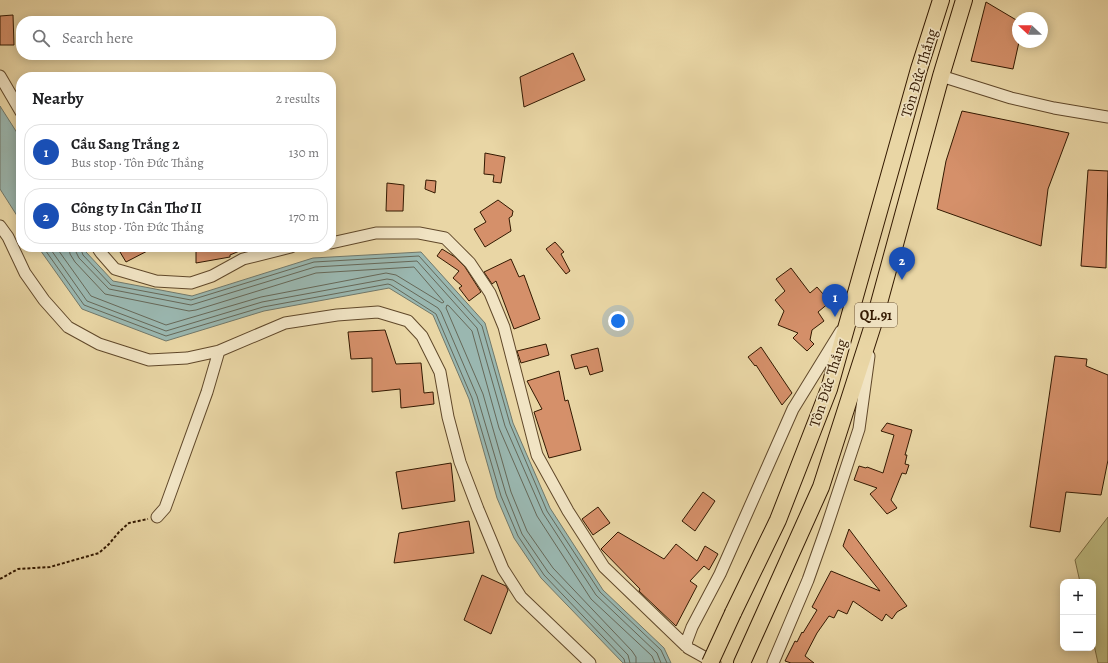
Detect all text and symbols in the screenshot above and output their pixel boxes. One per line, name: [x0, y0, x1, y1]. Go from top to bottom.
north arrow: [1012, 12, 1048, 48]
search box: [16, 16, 336, 60]
street label: Tôn Đức Thắng: [896, 26, 942, 120]
icon: search: [30, 27, 52, 49]
text: Search here: [62, 28, 133, 48]
text: Nearby: [32, 87, 83, 110]
text: 2 results: [276, 90, 320, 107]
text: Cầu Sang Trắng 2: [71, 134, 179, 154]
text: 1: [44, 144, 48, 161]
text: 130 m: [289, 144, 319, 161]
text: Bus stop · Tôn Đức Thắng: [71, 154, 204, 171]
text: Công ty In Cần Thơ II: [71, 198, 202, 218]
text: 2: [43, 208, 49, 225]
text: 170 m: [289, 208, 319, 225]
text: Bus stop · Tôn Đức Thắng: [71, 218, 204, 235]
pin: 2: [889, 247, 915, 280]
pin: 1: [822, 284, 848, 317]
road number: QL.91: [855, 303, 897, 327]
your location: [608, 311, 628, 331]
street label: Tôn Đức Thắng: [804, 336, 852, 430]
map controls: [1060, 579, 1096, 651]
button: +: [1060, 579, 1096, 615]
button: −: [1060, 615, 1096, 651]

